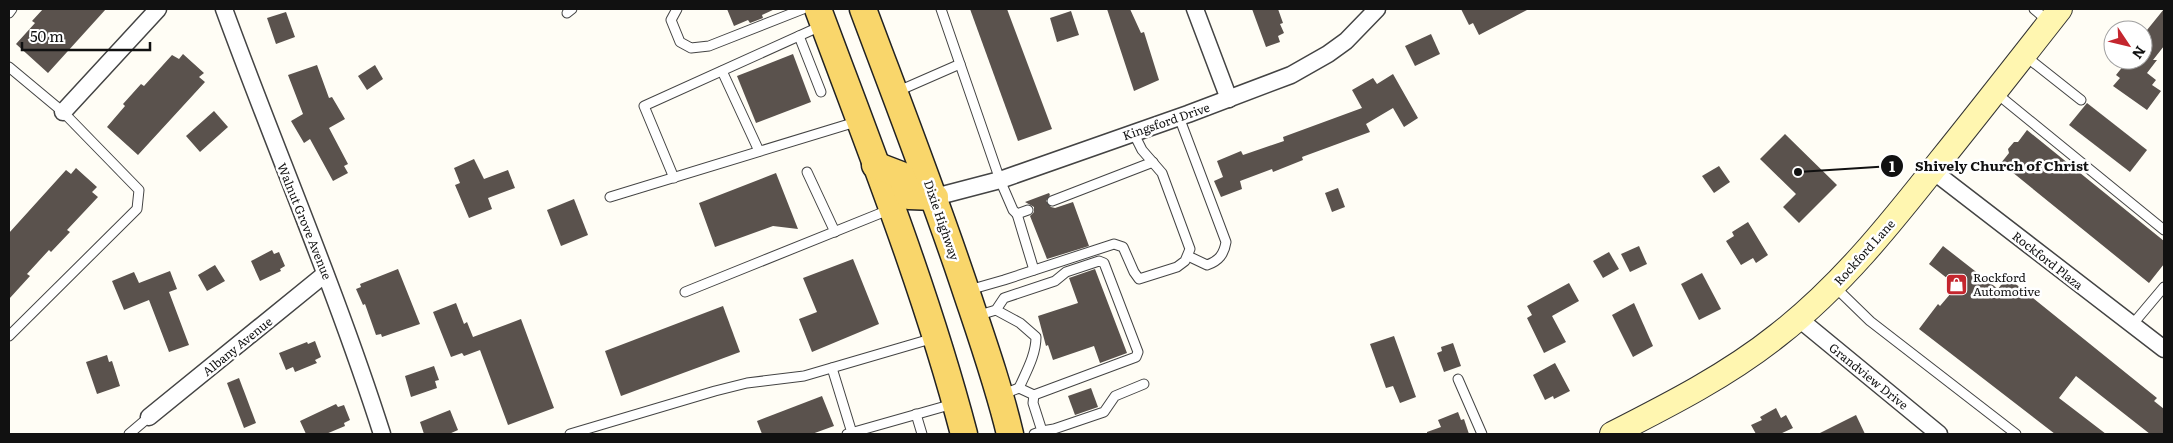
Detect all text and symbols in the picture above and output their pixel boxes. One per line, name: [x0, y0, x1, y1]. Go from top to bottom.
scale bar: [22, 20, 150, 52]
north arrow: [2103, 20, 2153, 70]
text: 50 m: [30, 24, 64, 47]
text: N: [2128, 42, 2151, 64]
street label: Kingsford Drive: [1120, 98, 1212, 144]
callout: Shively Church of Christ: [1880, 152, 2099, 181]
text: 1: [1889, 154, 1895, 177]
text: Shively Church of Christ: [1915, 155, 2090, 175]
street label: Walnut Grove Avenue: [273, 160, 337, 282]
street label: Dixie Highway: [920, 178, 964, 263]
street label: Rockford Lane: [1829, 215, 1899, 289]
street label: Rockford Plaza: [2009, 227, 2088, 294]
place label: Rockford Automotive: [1973, 268, 2040, 300]
shop icon: Rockford Automotive: [1945, 272, 1969, 296]
street label: Albany Avenue: [198, 312, 276, 380]
street label: Grandview Drive: [1826, 338, 1912, 414]

